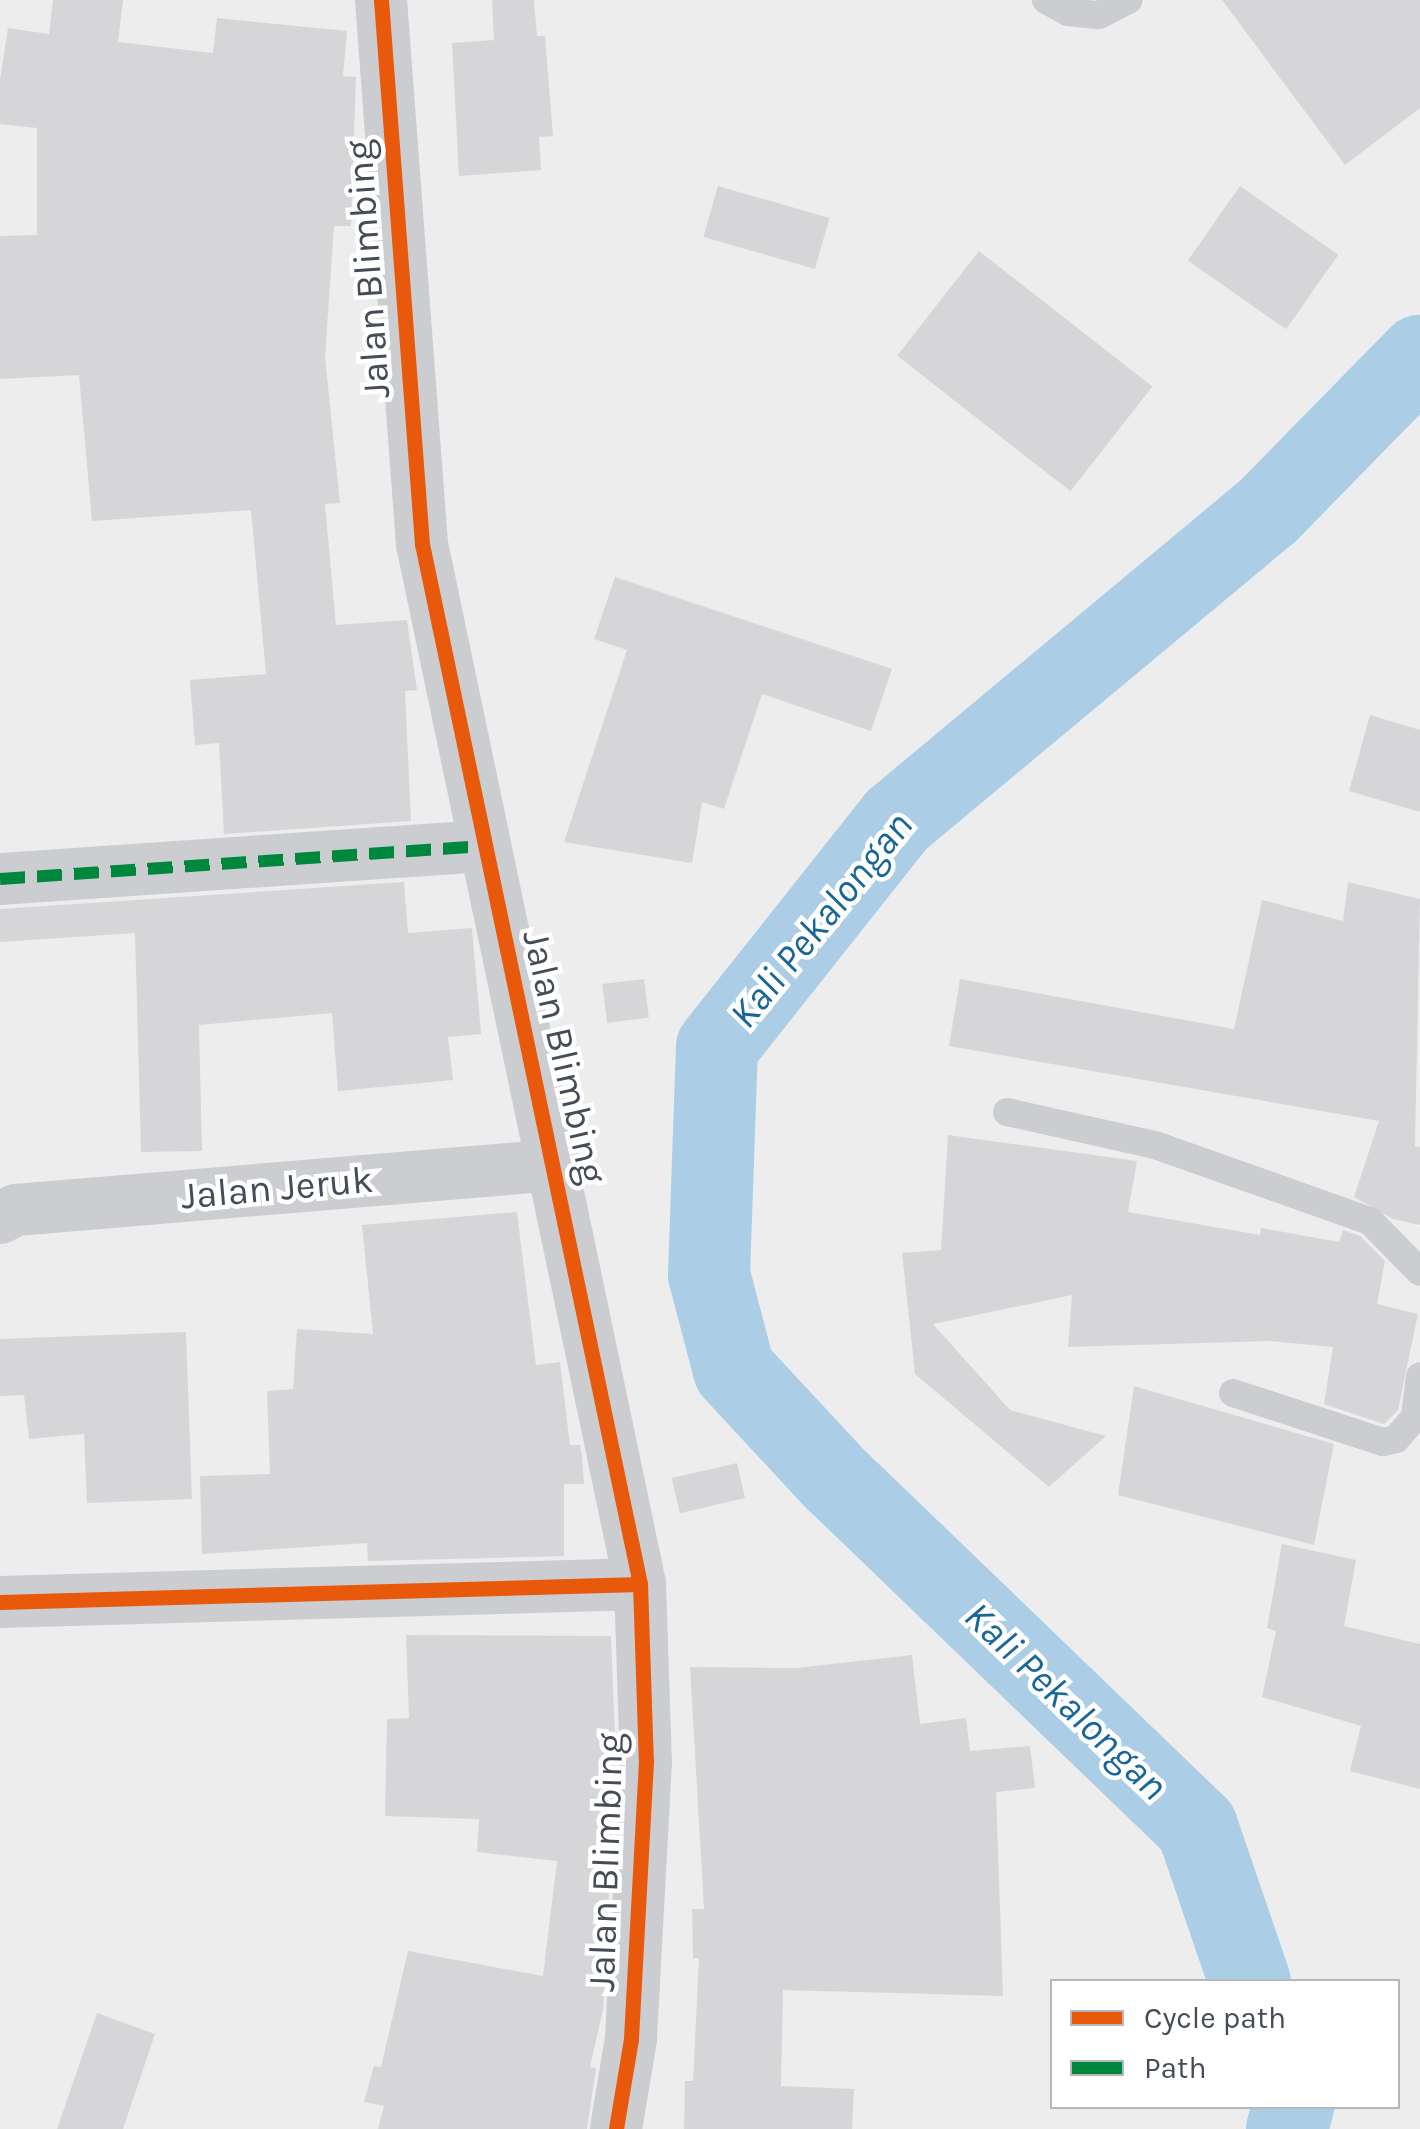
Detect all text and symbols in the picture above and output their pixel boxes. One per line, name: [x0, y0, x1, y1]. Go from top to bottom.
street label: Jalan Blimbing: [336, 138, 400, 400]
water label: Kali Pekalongan: [719, 802, 923, 1038]
street label: Jalan Blimbing: [513, 926, 615, 1188]
street label: Jalan Jeruk: [179, 1157, 375, 1219]
water label: Kali Pekalongan: [954, 1592, 1178, 1810]
street label: Jalan Blimbing: [579, 1732, 633, 1992]
legend: [1050, 1979, 1400, 2109]
text: Cycle path: [1144, 2000, 1286, 2036]
text: Path: [1144, 2050, 1207, 2086]

